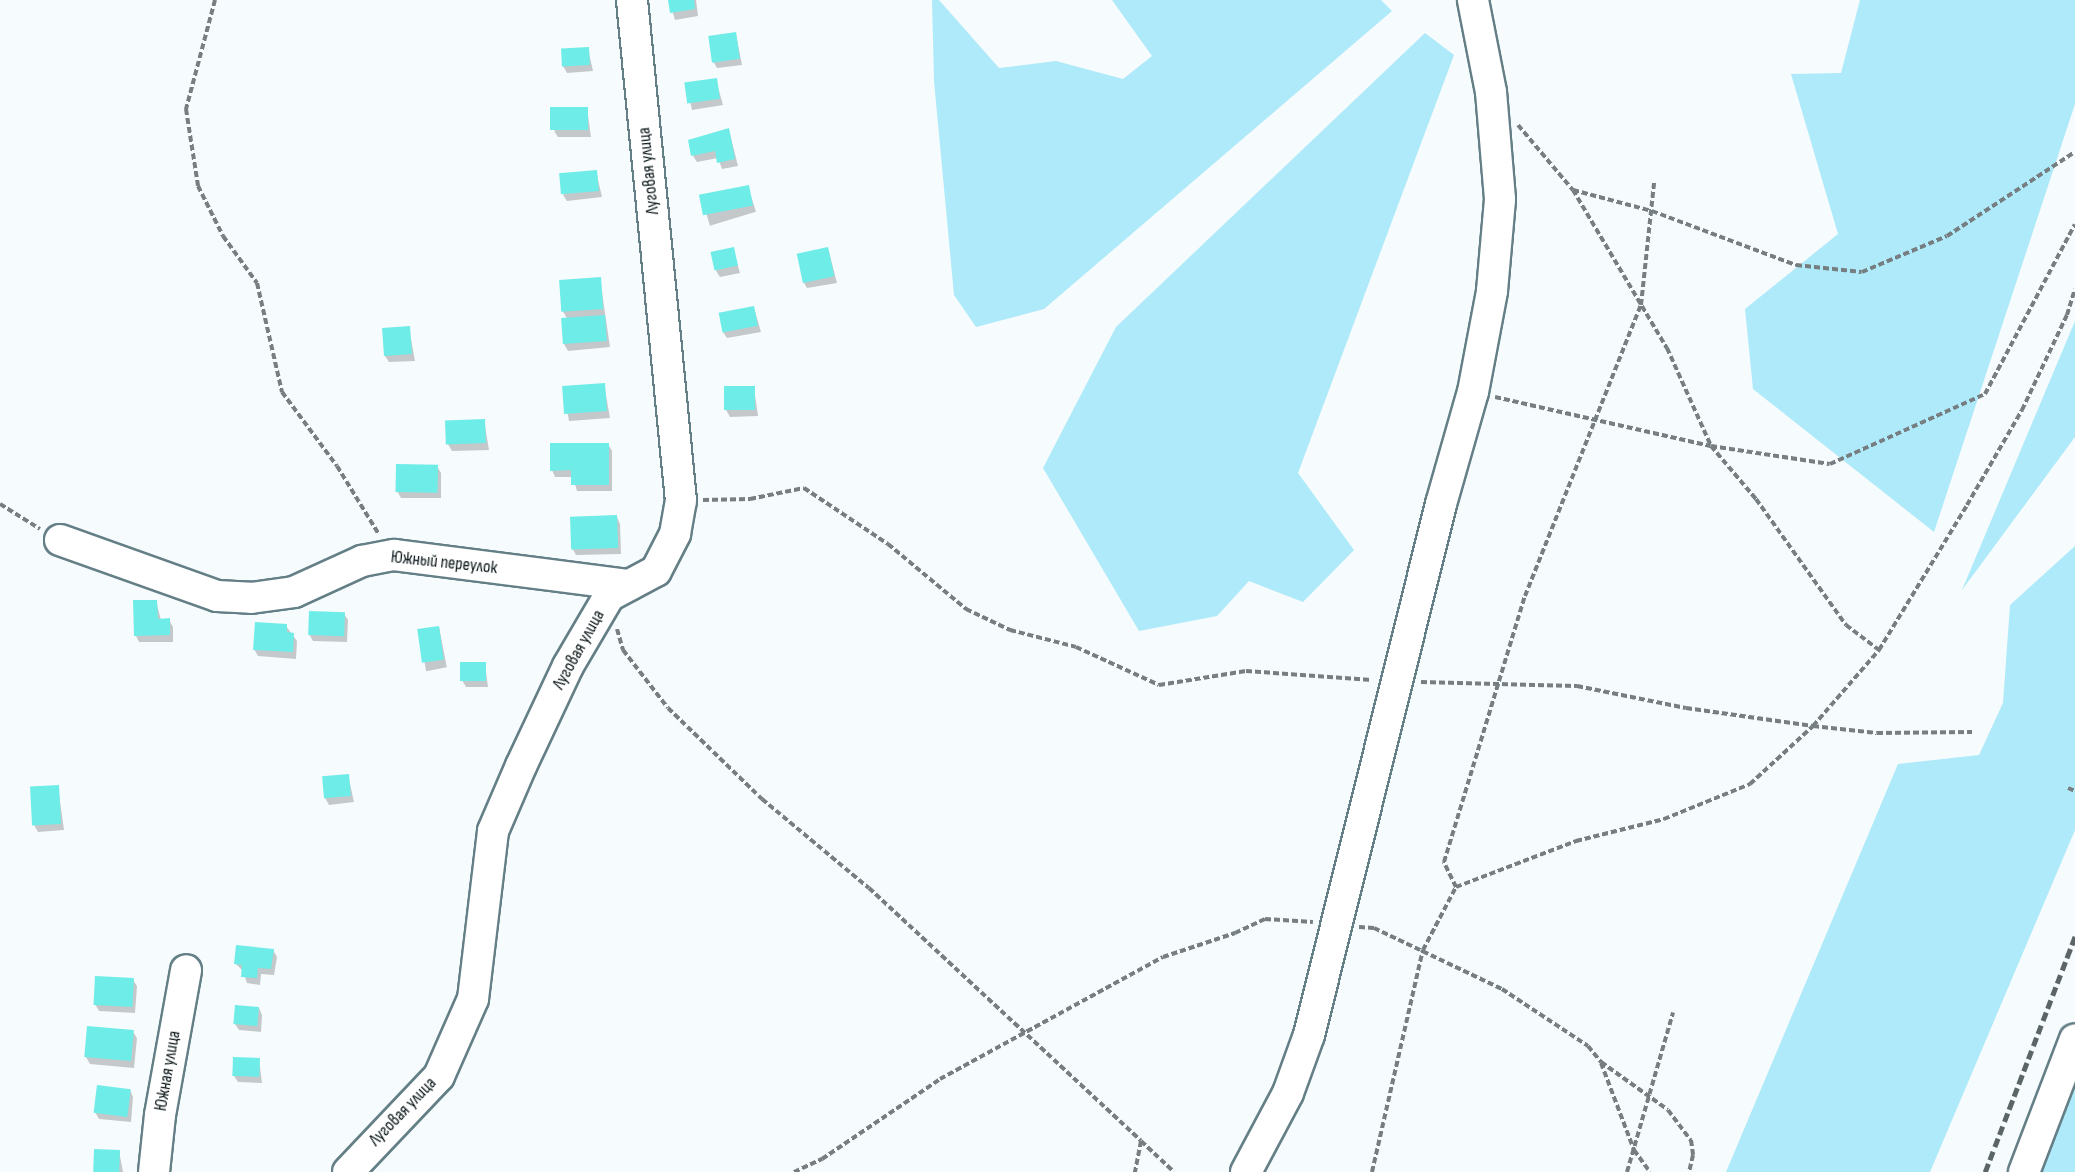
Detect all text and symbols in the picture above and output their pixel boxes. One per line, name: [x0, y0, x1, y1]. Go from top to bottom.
street label: Луговая улица: [634, 126, 664, 216]
street label: Южный переулок: [390, 547, 498, 579]
street label: Луговая улица: [548, 606, 610, 694]
street label: Южная улица: [150, 1029, 186, 1113]
street label: Луговая улица: [365, 1073, 441, 1151]

